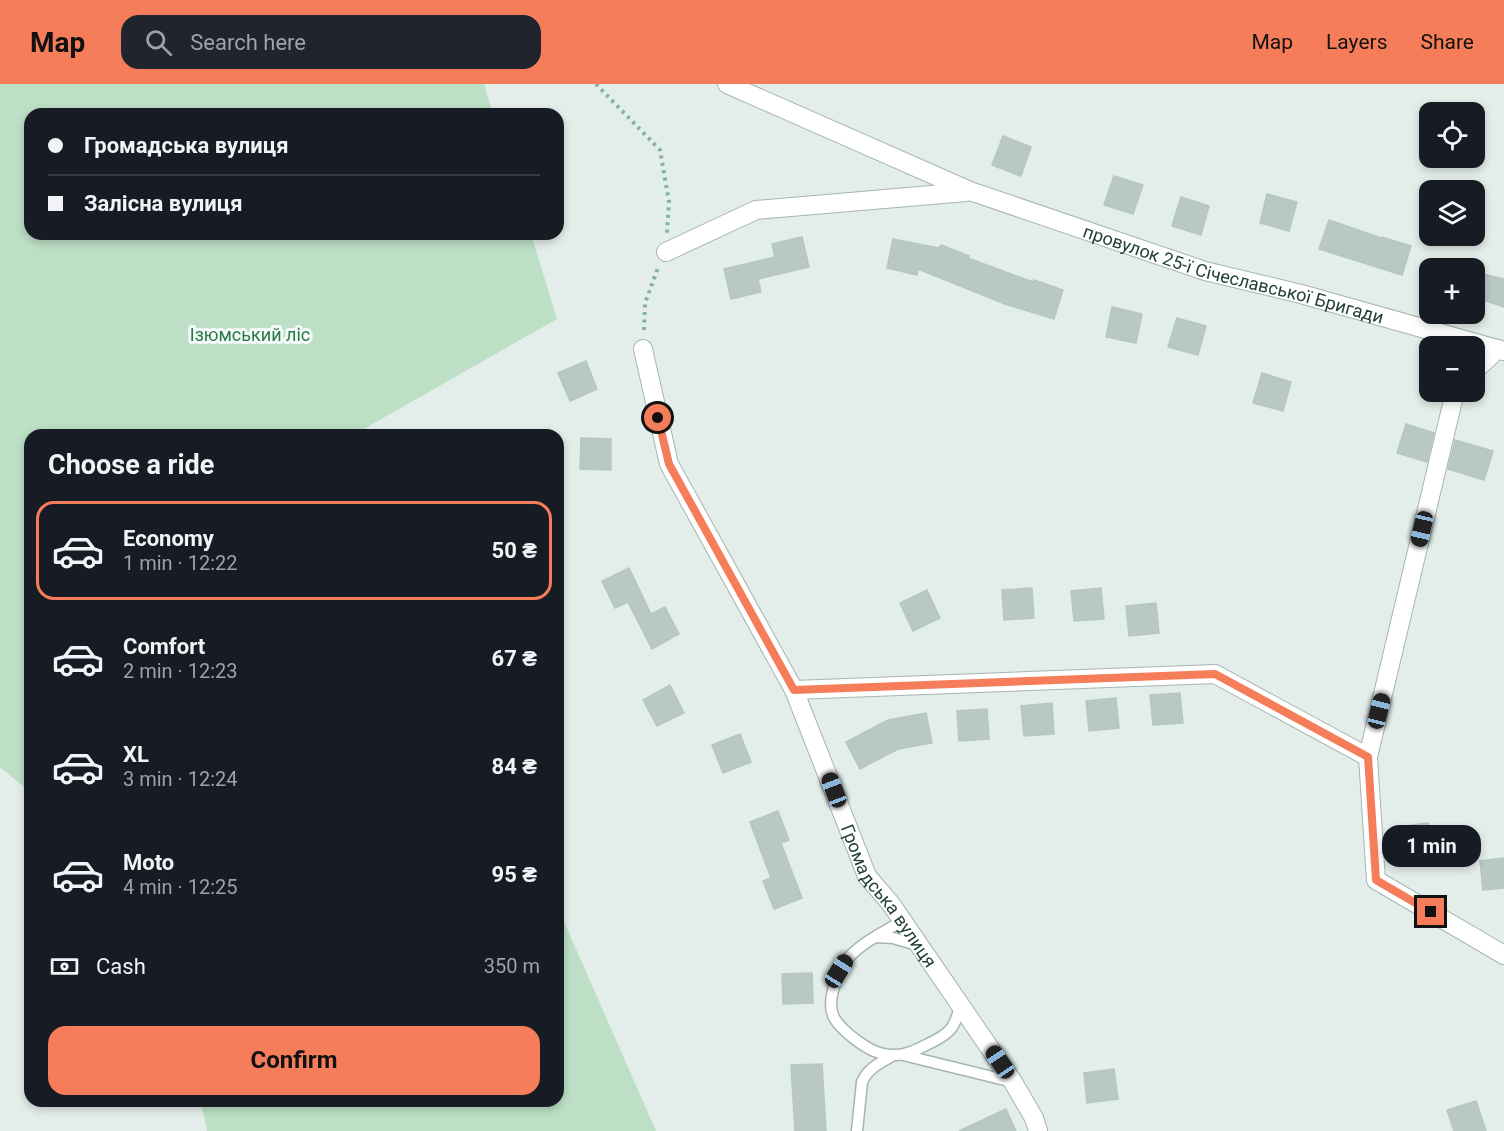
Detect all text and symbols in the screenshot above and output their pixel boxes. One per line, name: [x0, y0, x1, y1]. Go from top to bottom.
search box: [121, 15, 541, 69]
text: Map: [30, 26, 85, 59]
icon: search: [142, 26, 175, 59]
text: Search here: [190, 30, 306, 55]
text: Map: [1251, 30, 1293, 54]
text: Layers: [1326, 30, 1387, 54]
text: Share: [1420, 30, 1474, 54]
map controls: [1419, 102, 1485, 402]
button: locate: [1419, 102, 1485, 168]
text: Громадська вулиця: [84, 133, 289, 158]
button: layers: [1419, 180, 1485, 246]
text: Залісна вулиця: [84, 191, 243, 216]
street label: провулок 25-ї Січеславської Бригади: [1081, 220, 1386, 327]
button: +: [1419, 258, 1485, 324]
park label: Ізюмський ліс: [190, 324, 310, 345]
button: −: [1419, 336, 1485, 402]
route start: [644, 404, 671, 431]
text: Choose a ride: [48, 449, 214, 481]
car: [1409, 509, 1435, 549]
icon: car: [51, 524, 105, 578]
text: Economy: [123, 526, 214, 551]
text: 50 ₴: [492, 538, 537, 563]
text: 1 min · 12:22: [123, 551, 238, 575]
icon: car: [51, 632, 105, 686]
text: Comfort: [123, 634, 205, 659]
text: 67 ₴: [492, 646, 537, 671]
text: 2 min · 12:23: [123, 659, 238, 683]
car: [1366, 691, 1392, 731]
icon: car: [51, 740, 105, 794]
text: XL: [123, 742, 149, 767]
text: 84 ₴: [492, 754, 537, 779]
text: 3 min · 12:24: [123, 767, 238, 791]
car: [819, 770, 849, 810]
street label: Громадська вулиця: [837, 821, 941, 971]
callout: 1 min: [1382, 825, 1480, 867]
text: 1 min: [1406, 834, 1457, 858]
icon: car: [51, 848, 105, 902]
text: Moto: [123, 850, 174, 875]
text: 95 ₴: [492, 862, 537, 887]
text: 4 min · 12:25: [123, 875, 238, 899]
route end: [1417, 898, 1444, 925]
icon: cash: [48, 950, 81, 983]
car: [822, 951, 856, 991]
text: Cash: [96, 954, 146, 979]
text: 350 m: [484, 954, 540, 978]
button: Confirm: [48, 1026, 540, 1095]
car: [982, 1042, 1018, 1082]

